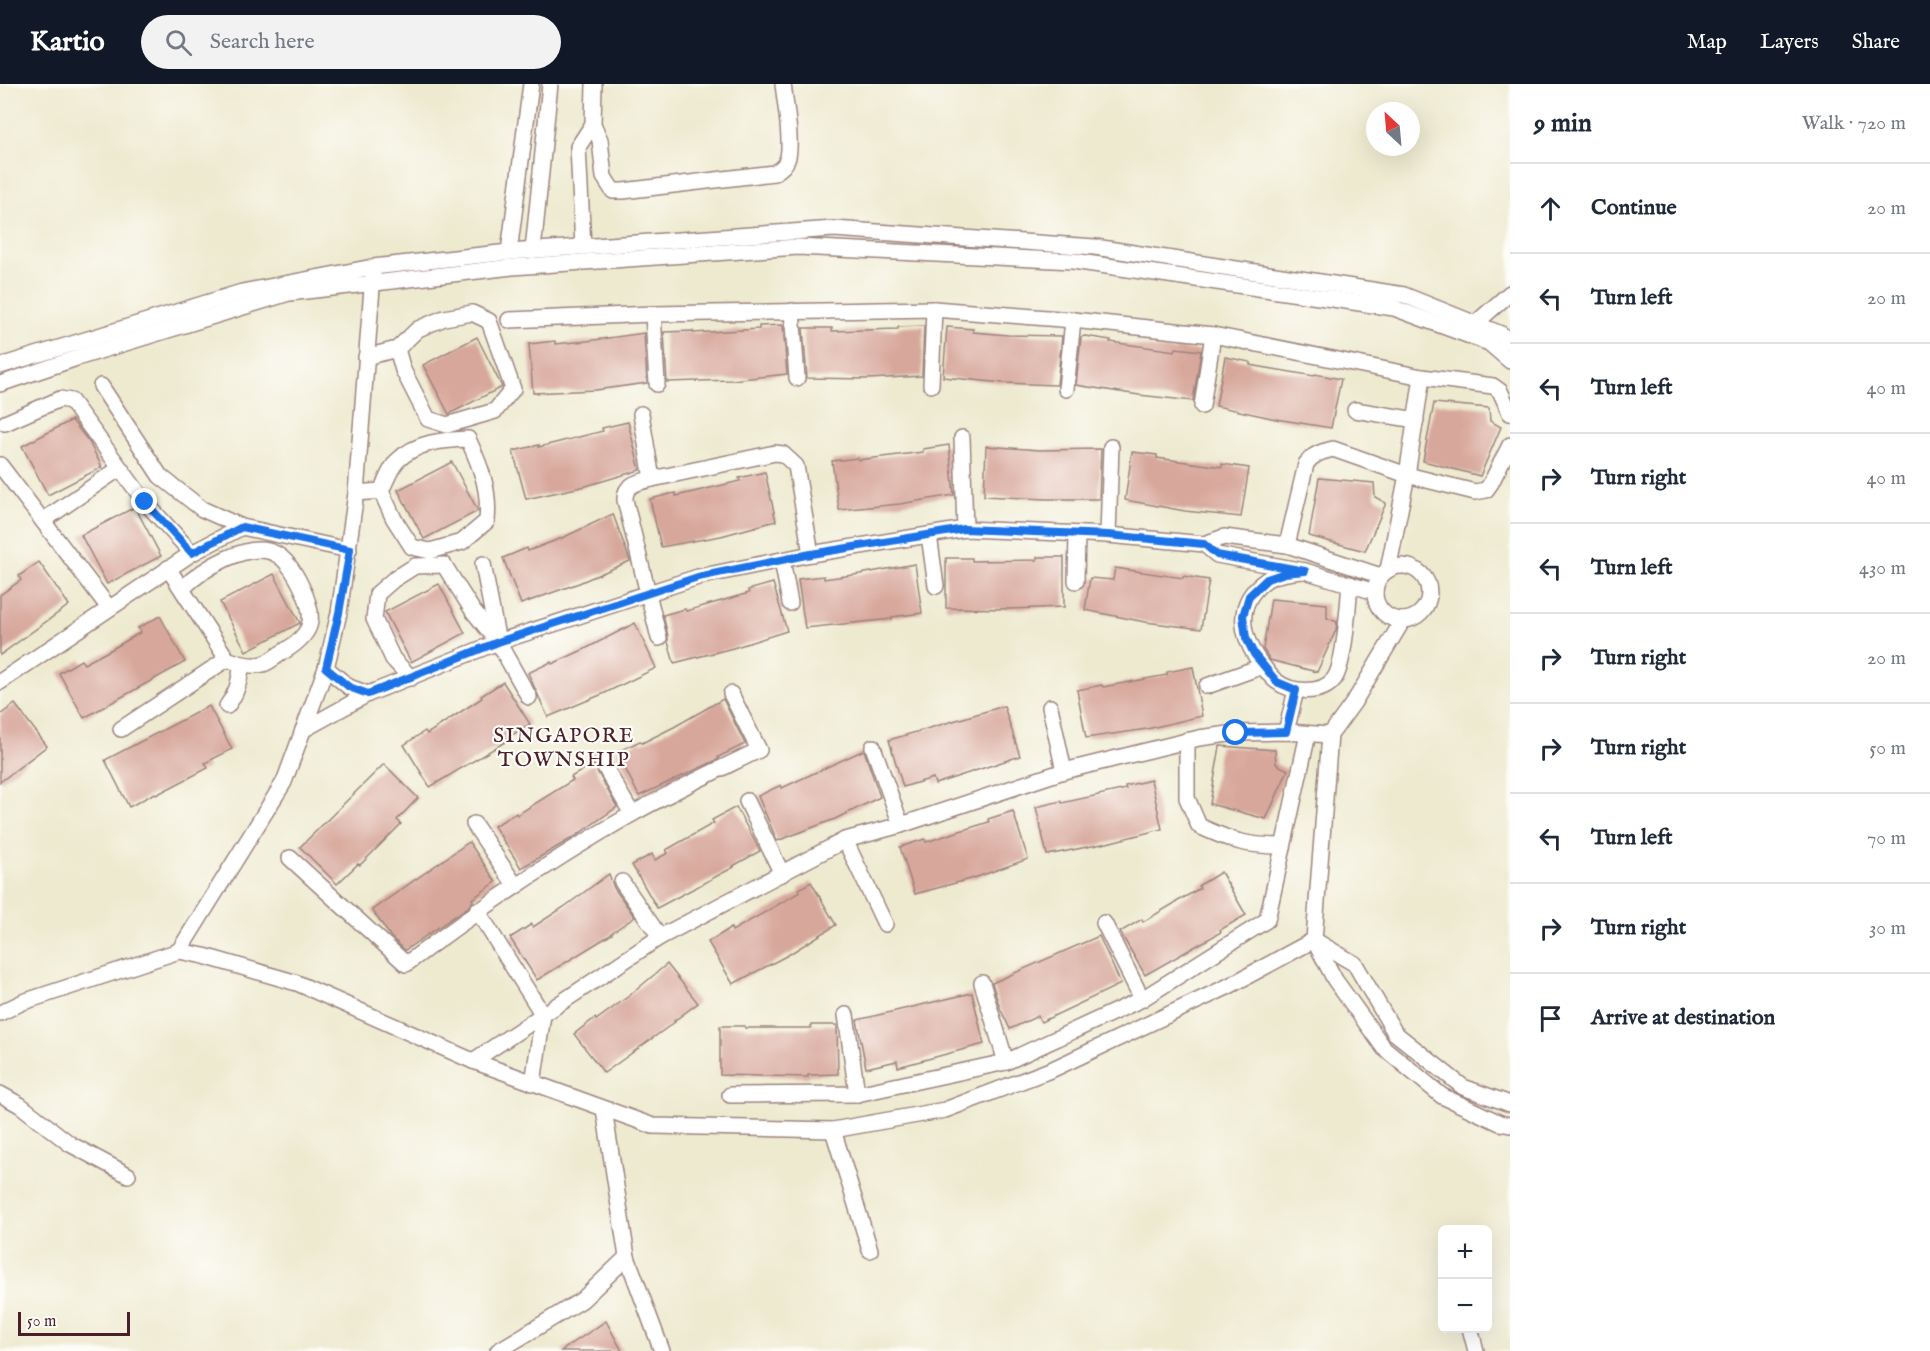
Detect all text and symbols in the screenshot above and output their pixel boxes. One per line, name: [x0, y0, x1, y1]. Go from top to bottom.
search box: [141, 15, 561, 69]
text: Kartio: [30, 25, 105, 60]
icon: search: [162, 26, 195, 59]
text: Search here: [210, 28, 315, 56]
text: Map: [1687, 29, 1727, 56]
text: Layers: [1760, 29, 1819, 56]
text: Share: [1852, 29, 1900, 56]
north arrow: [1366, 102, 1420, 156]
text: 9 min: [1534, 107, 1592, 140]
text: Walk · 720 m: [1802, 111, 1906, 136]
icon: ahead: [1534, 192, 1567, 225]
text: Continue: [1591, 194, 1677, 222]
text: 20 m: [1867, 196, 1906, 221]
icon: left: [1534, 282, 1567, 315]
text: Turn left: [1591, 284, 1673, 312]
text: 20 m: [1867, 286, 1906, 311]
icon: left: [1534, 372, 1567, 405]
text: Turn left: [1591, 374, 1673, 402]
text: 40 m: [1867, 376, 1906, 401]
icon: right: [1534, 462, 1567, 495]
text: Turn right: [1591, 464, 1686, 492]
text: 40 m: [1867, 466, 1906, 491]
route end: [131, 488, 157, 514]
icon: left: [1534, 552, 1567, 585]
text: Turn left: [1591, 554, 1673, 582]
text: 430 m: [1859, 556, 1906, 581]
icon: right: [1534, 642, 1567, 675]
text: Turn right: [1591, 644, 1686, 672]
text: 20 m: [1867, 646, 1906, 671]
route start: [1222, 719, 1248, 745]
district label: SINGAPORE TOWNSHIP: [493, 723, 635, 774]
icon: right: [1534, 732, 1567, 765]
text: Turn right: [1591, 734, 1686, 762]
text: 50 m: [1869, 736, 1906, 761]
icon: left: [1534, 822, 1567, 855]
text: Turn left: [1591, 824, 1673, 852]
text: 70 m: [1867, 826, 1906, 851]
icon: right: [1534, 912, 1567, 945]
text: Turn right: [1591, 914, 1686, 942]
text: 30 m: [1869, 916, 1906, 941]
icon: arrive: [1534, 1002, 1567, 1035]
text: Arrive at destination: [1591, 1004, 1775, 1032]
map controls: [1438, 1225, 1492, 1333]
button: +: [1438, 1225, 1492, 1279]
button: −: [1438, 1279, 1492, 1333]
scale bar: [18, 1309, 130, 1336]
text: 50 m: [27, 1312, 56, 1332]

